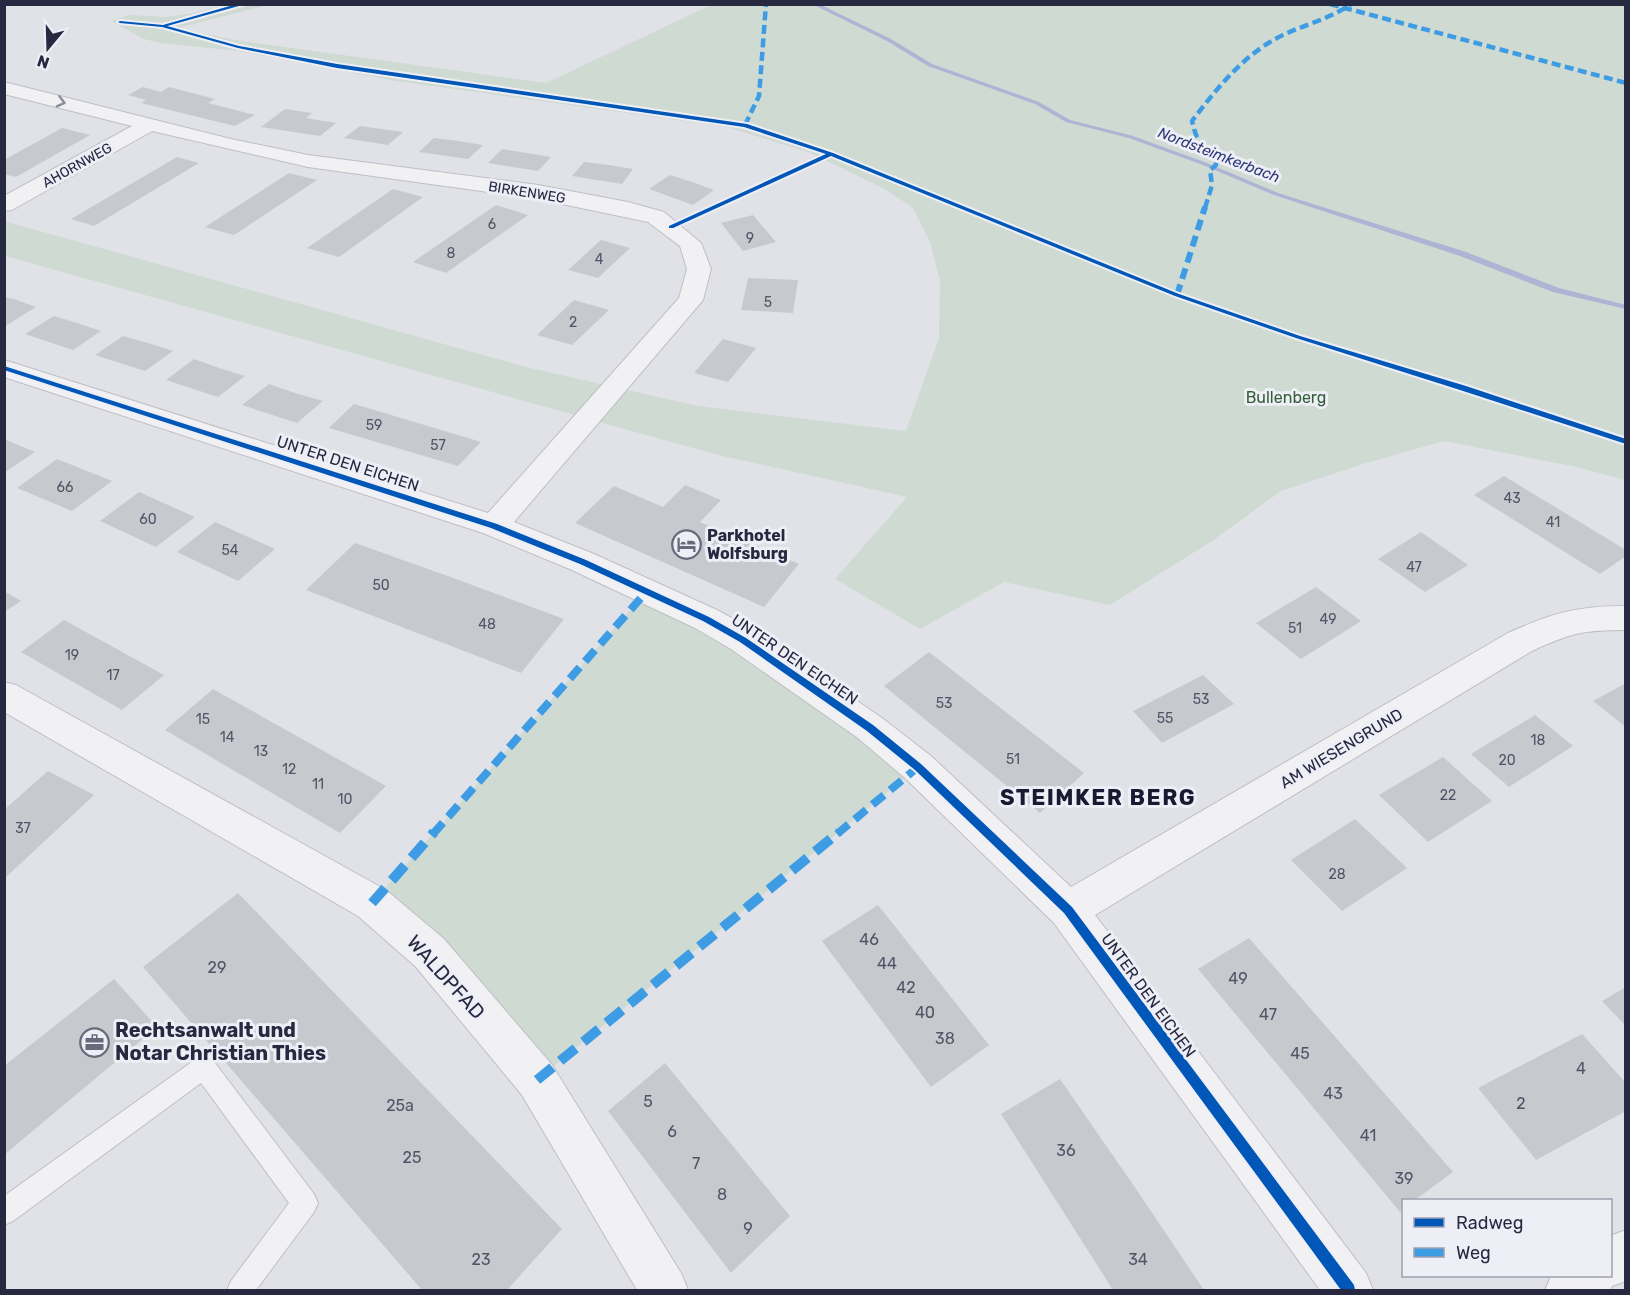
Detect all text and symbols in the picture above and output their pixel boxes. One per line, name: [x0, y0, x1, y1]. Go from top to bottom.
north arrow: [18, 18, 78, 78]
text: N: [35, 51, 52, 73]
one-way arrow: [56, 95, 66, 108]
water label: Nordsteimkerbach: [1156, 123, 1282, 187]
street label: AHORNWEG: [39, 139, 115, 192]
street label: BIRKENWEG: [487, 178, 567, 207]
house number: 6: [488, 216, 496, 233]
house number: 9: [746, 230, 754, 247]
house number: 8: [447, 245, 456, 262]
house number: 4: [595, 251, 604, 268]
house number: 5: [764, 294, 772, 311]
house number: 2: [569, 314, 577, 331]
park label: Bullenberg: [1246, 388, 1326, 407]
house number: 59: [366, 417, 382, 434]
street label: UNTER DEN EICHEN: [274, 432, 421, 495]
house number: 57: [430, 437, 446, 454]
house number: 66: [57, 479, 73, 496]
house number: 43: [1503, 490, 1521, 507]
house number: 60: [139, 511, 157, 528]
house number: 41: [1546, 514, 1560, 531]
place label: Parkhotel Wolfsburg: [707, 526, 788, 563]
hotel icon: Parkhotel Wolfsburg: [670, 528, 702, 560]
house number: 54: [221, 542, 239, 559]
house number: 47: [1406, 559, 1422, 576]
house number: 50: [372, 577, 390, 594]
street label: UNTER DEN EICHEN: [728, 610, 862, 709]
house number: 49: [1320, 611, 1336, 628]
house number: 48: [478, 616, 496, 633]
house number: 51: [1288, 620, 1302, 637]
house number: 19: [65, 647, 79, 664]
house number: 17: [106, 667, 120, 684]
house number: 53: [1193, 691, 1209, 708]
house number: 53: [936, 695, 952, 712]
street label: AM WIESENGRUND: [1277, 704, 1406, 792]
house number: 55: [1157, 710, 1173, 727]
house number: 15: [196, 711, 210, 728]
house number: 14: [220, 729, 235, 746]
house number: 18: [1531, 732, 1546, 749]
house number: 13: [254, 743, 268, 760]
house number: 51: [1006, 751, 1020, 768]
house number: 20: [1498, 752, 1516, 769]
house number: 12: [282, 761, 296, 778]
house number: 11: [312, 776, 324, 793]
district label: STEIMKER BERG: [1000, 784, 1196, 811]
house number: 22: [1440, 787, 1456, 804]
house number: 10: [338, 791, 353, 808]
house number: 37: [15, 820, 31, 837]
house number: 28: [1328, 866, 1346, 883]
street label: WALDPFAD: [402, 930, 490, 1024]
house number: 46: [859, 930, 879, 949]
street label: UNTER DEN EICHEN: [1097, 930, 1200, 1061]
house number: 44: [877, 954, 897, 973]
house number: 29: [208, 958, 226, 977]
house number: 49: [1228, 969, 1248, 988]
house number: 42: [896, 978, 916, 997]
house number: 40: [915, 1003, 935, 1022]
house number: 47: [1259, 1005, 1277, 1024]
place label: Rechtsanwalt und Notar Christian Thies: [115, 1018, 326, 1065]
office icon: Rechtsanwalt und Notar Christian Thies: [78, 1026, 110, 1058]
house number: 38: [935, 1029, 955, 1048]
house number: 45: [1290, 1044, 1310, 1063]
house number: 4: [1576, 1059, 1586, 1078]
house number: 43: [1323, 1084, 1343, 1103]
house number: 5: [643, 1092, 653, 1111]
house number: 2: [1516, 1094, 1526, 1113]
house number: 25a: [386, 1096, 414, 1115]
house number: 6: [667, 1122, 677, 1141]
house number: 41: [1360, 1126, 1376, 1145]
house number: 36: [1056, 1141, 1076, 1160]
house number: 25: [403, 1148, 421, 1167]
house number: 7: [692, 1154, 700, 1173]
house number: 39: [1394, 1169, 1414, 1188]
house number: 8: [717, 1185, 727, 1204]
legend: [1402, 1199, 1612, 1277]
text: Radweg: [1456, 1212, 1523, 1234]
house number: 9: [743, 1219, 753, 1238]
text: Weg: [1456, 1242, 1491, 1264]
house number: 23: [471, 1250, 491, 1269]
house number: 34: [1128, 1250, 1148, 1269]

